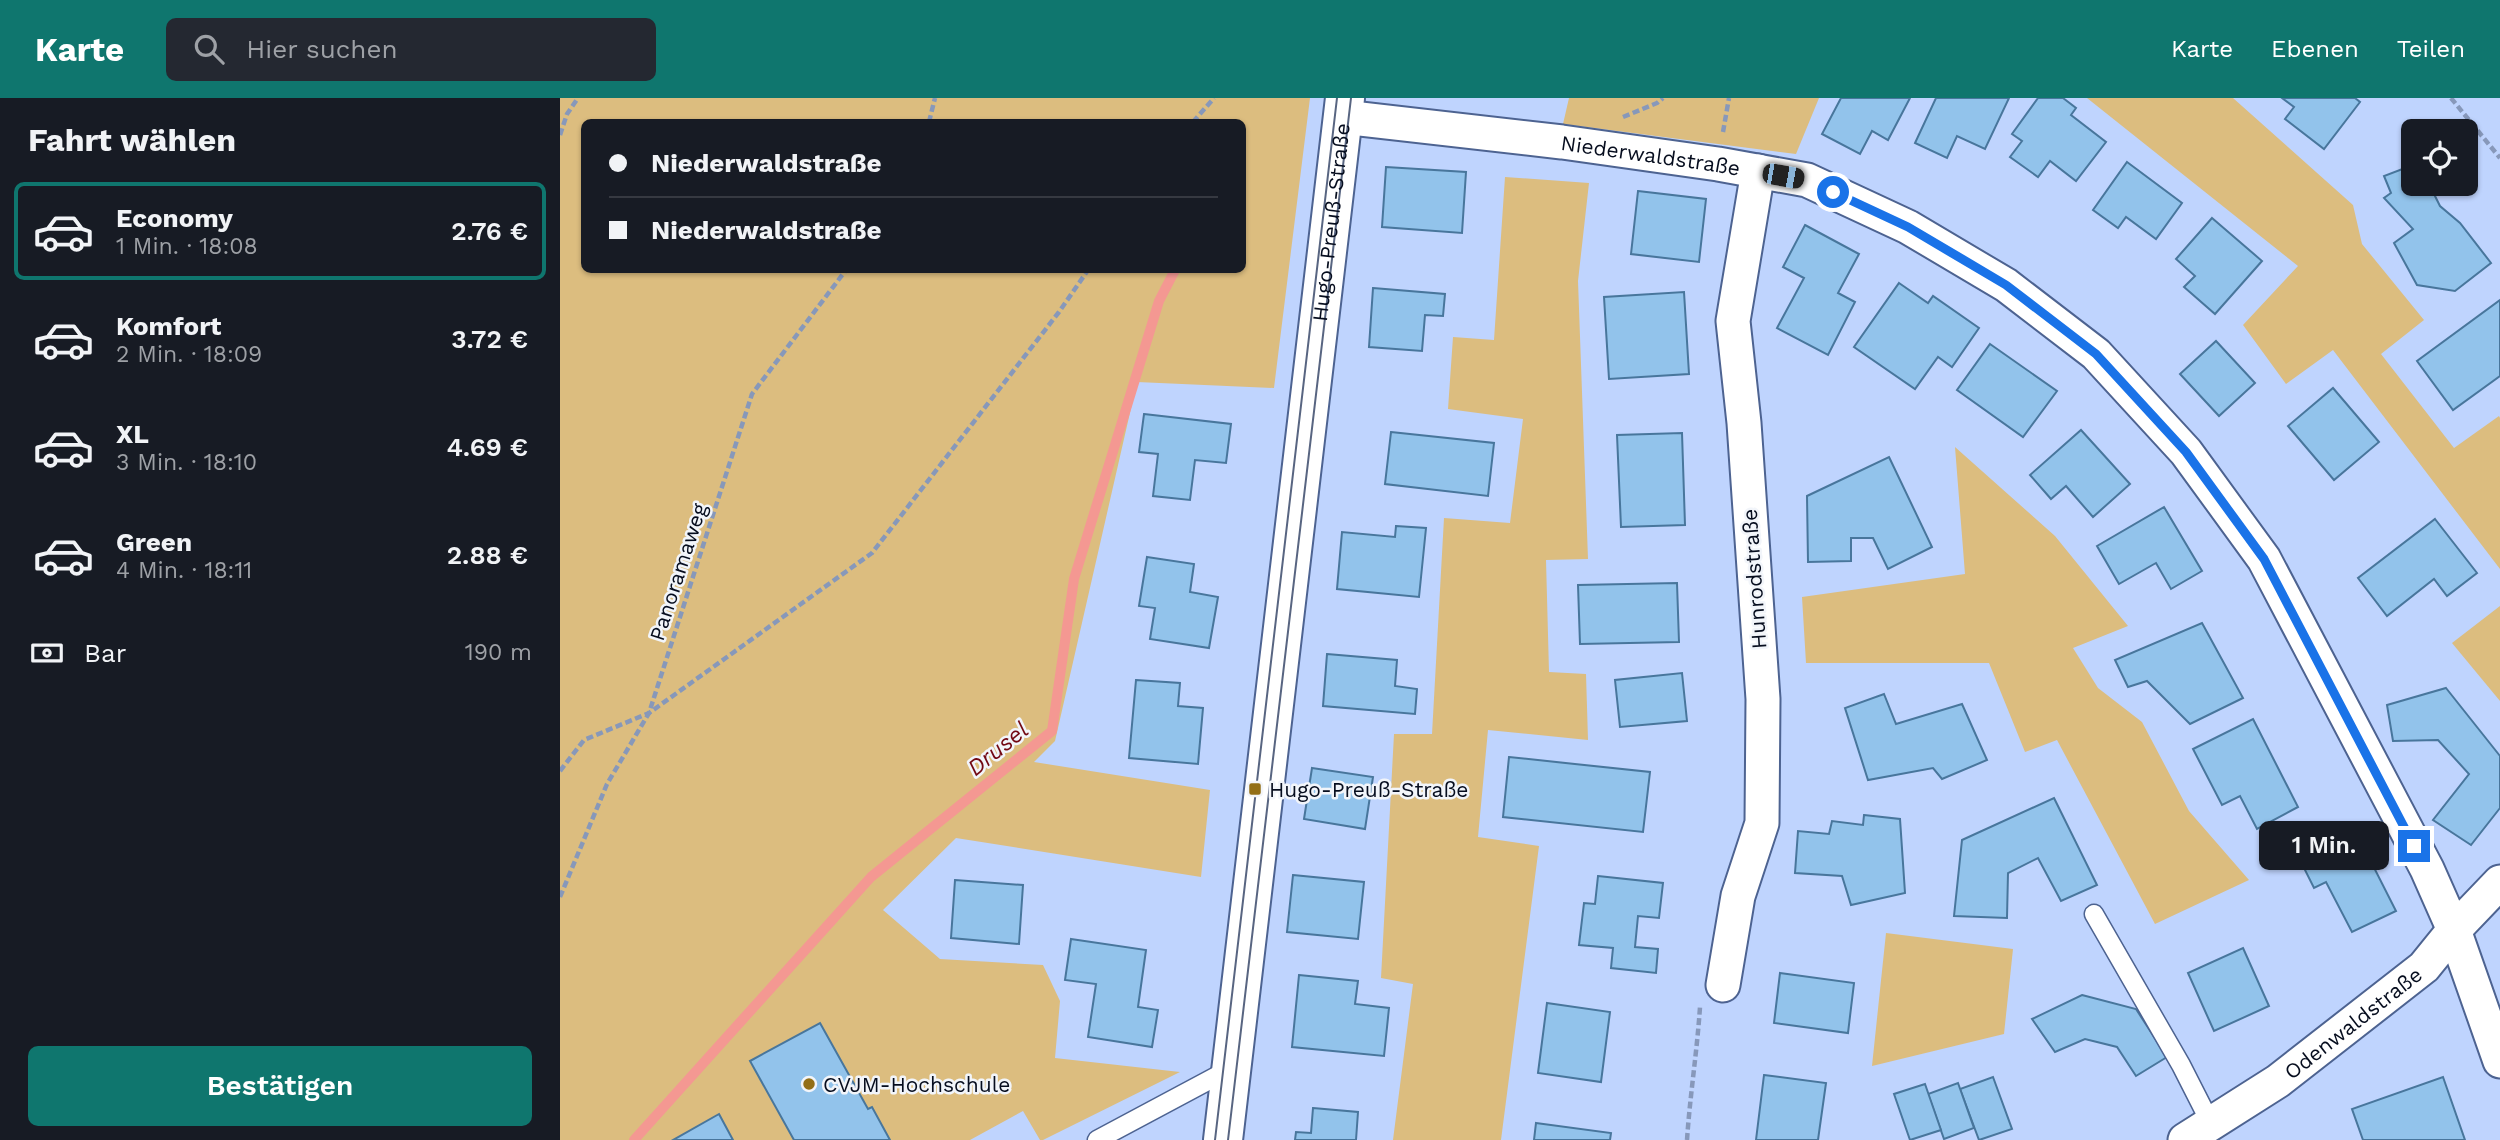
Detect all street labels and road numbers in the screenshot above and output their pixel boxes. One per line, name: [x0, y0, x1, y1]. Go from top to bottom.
street label: Hugo-Preuß-Straße: [1306, 122, 1354, 323]
street label: Niederwaldstraße: [1559, 129, 1742, 180]
street label: Panoramaweg: [644, 500, 712, 644]
street label: Hunrodstraße: [1737, 508, 1771, 650]
street label: Odenwaldstraße: [2279, 961, 2427, 1084]

